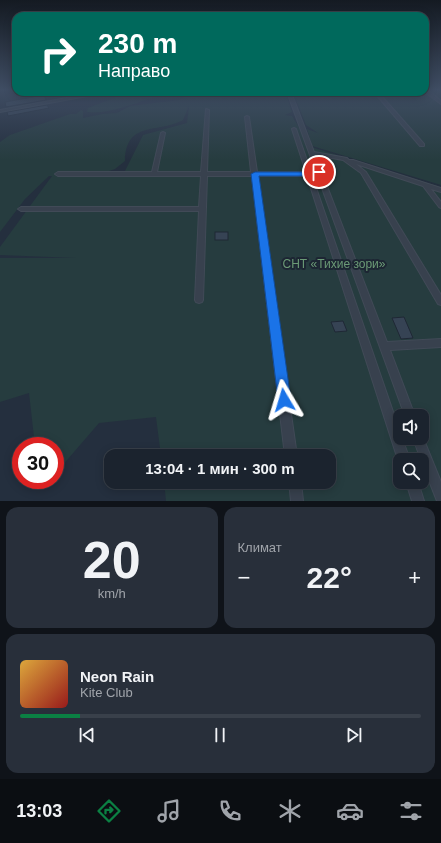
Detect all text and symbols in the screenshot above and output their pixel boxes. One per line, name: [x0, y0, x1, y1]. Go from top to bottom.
icon: right: [32, 28, 84, 80]
text: 230 m: [98, 28, 177, 59]
text: Направо: [98, 61, 170, 81]
pin: [302, 155, 336, 189]
icon: arrive: [308, 161, 330, 183]
park label: СНТ «Тихие зори»: [283, 257, 386, 271]
position arrow: [263, 379, 305, 421]
map controls: [393, 409, 429, 489]
button: sound: [393, 409, 429, 445]
speed limit sign: 30: [12, 437, 64, 489]
button: search: [393, 453, 429, 489]
text: 13:04 · 1 мин · 300 m: [145, 460, 295, 477]
text: 20: [83, 531, 141, 589]
text: Климат: [238, 540, 282, 555]
text: 22°: [307, 561, 352, 594]
text: −: [238, 565, 250, 590]
text: +: [408, 565, 421, 590]
text: km/h: [98, 586, 126, 601]
text: Neon Rain: [80, 668, 154, 685]
text: Kite Club: [80, 685, 133, 700]
icon: previous: [76, 724, 98, 746]
icon: pause: [209, 724, 231, 746]
icon: next: [343, 724, 365, 746]
icon: directions: [95, 797, 123, 825]
icon: music: [155, 797, 183, 825]
icon: phone: [216, 797, 244, 825]
icon: climate: [276, 797, 304, 825]
icon: car: [336, 797, 364, 825]
icon: filters: [397, 797, 425, 825]
text: 13:03: [16, 801, 62, 821]

